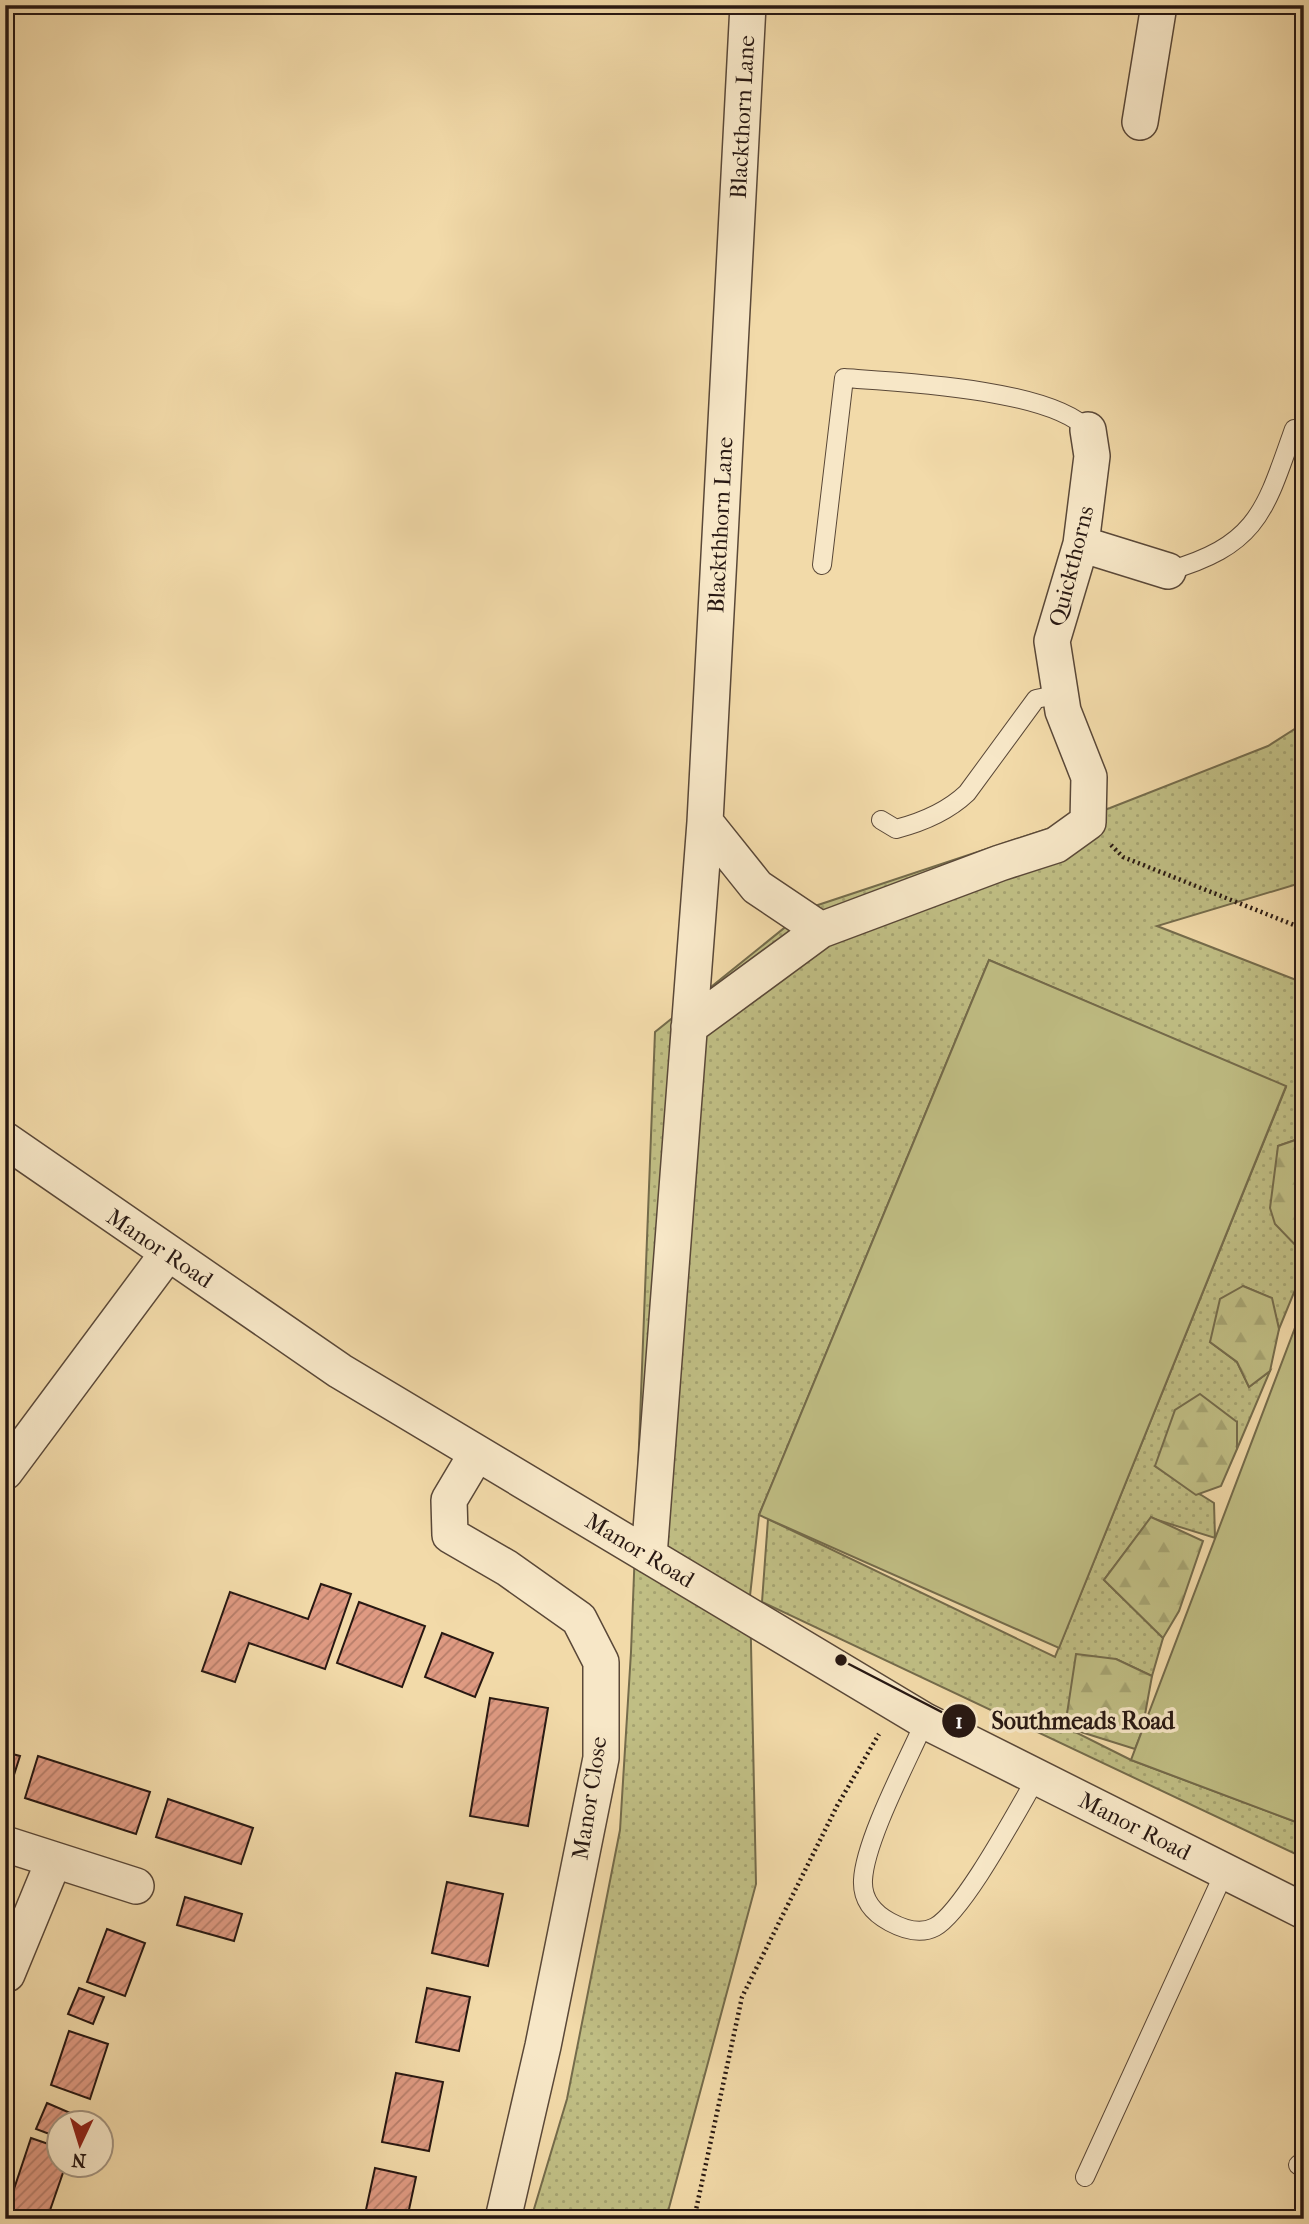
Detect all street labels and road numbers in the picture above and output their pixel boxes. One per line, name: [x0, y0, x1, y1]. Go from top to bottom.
street label: Blackthorn Lane: [725, 35, 760, 199]
street label: Blackthhorn Lane: [702, 436, 739, 614]
street label: Quickthorns: [1043, 503, 1100, 629]
street label: Manor Road: [101, 1203, 218, 1294]
street label: Manor Road: [580, 1507, 700, 1594]
street label: Manor Close: [566, 1735, 613, 1862]
street label: Manor Road: [1074, 1787, 1196, 1866]

